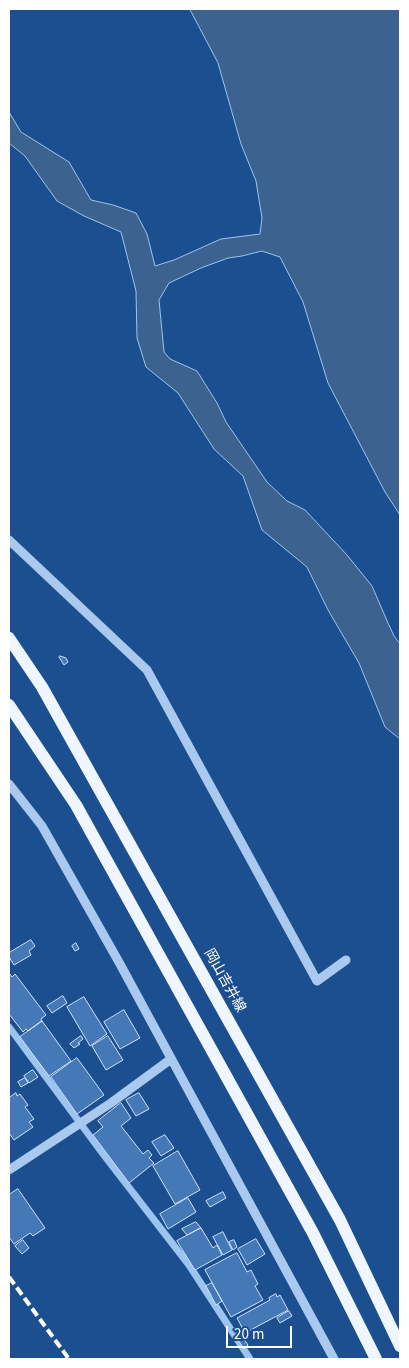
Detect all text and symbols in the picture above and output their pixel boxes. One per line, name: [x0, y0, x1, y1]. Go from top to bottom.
street label: 岡山吉井線: [200, 946, 248, 1016]
scale bar: [229, 1316, 295, 1348]
text: 20 m: [234, 1324, 264, 1345]

